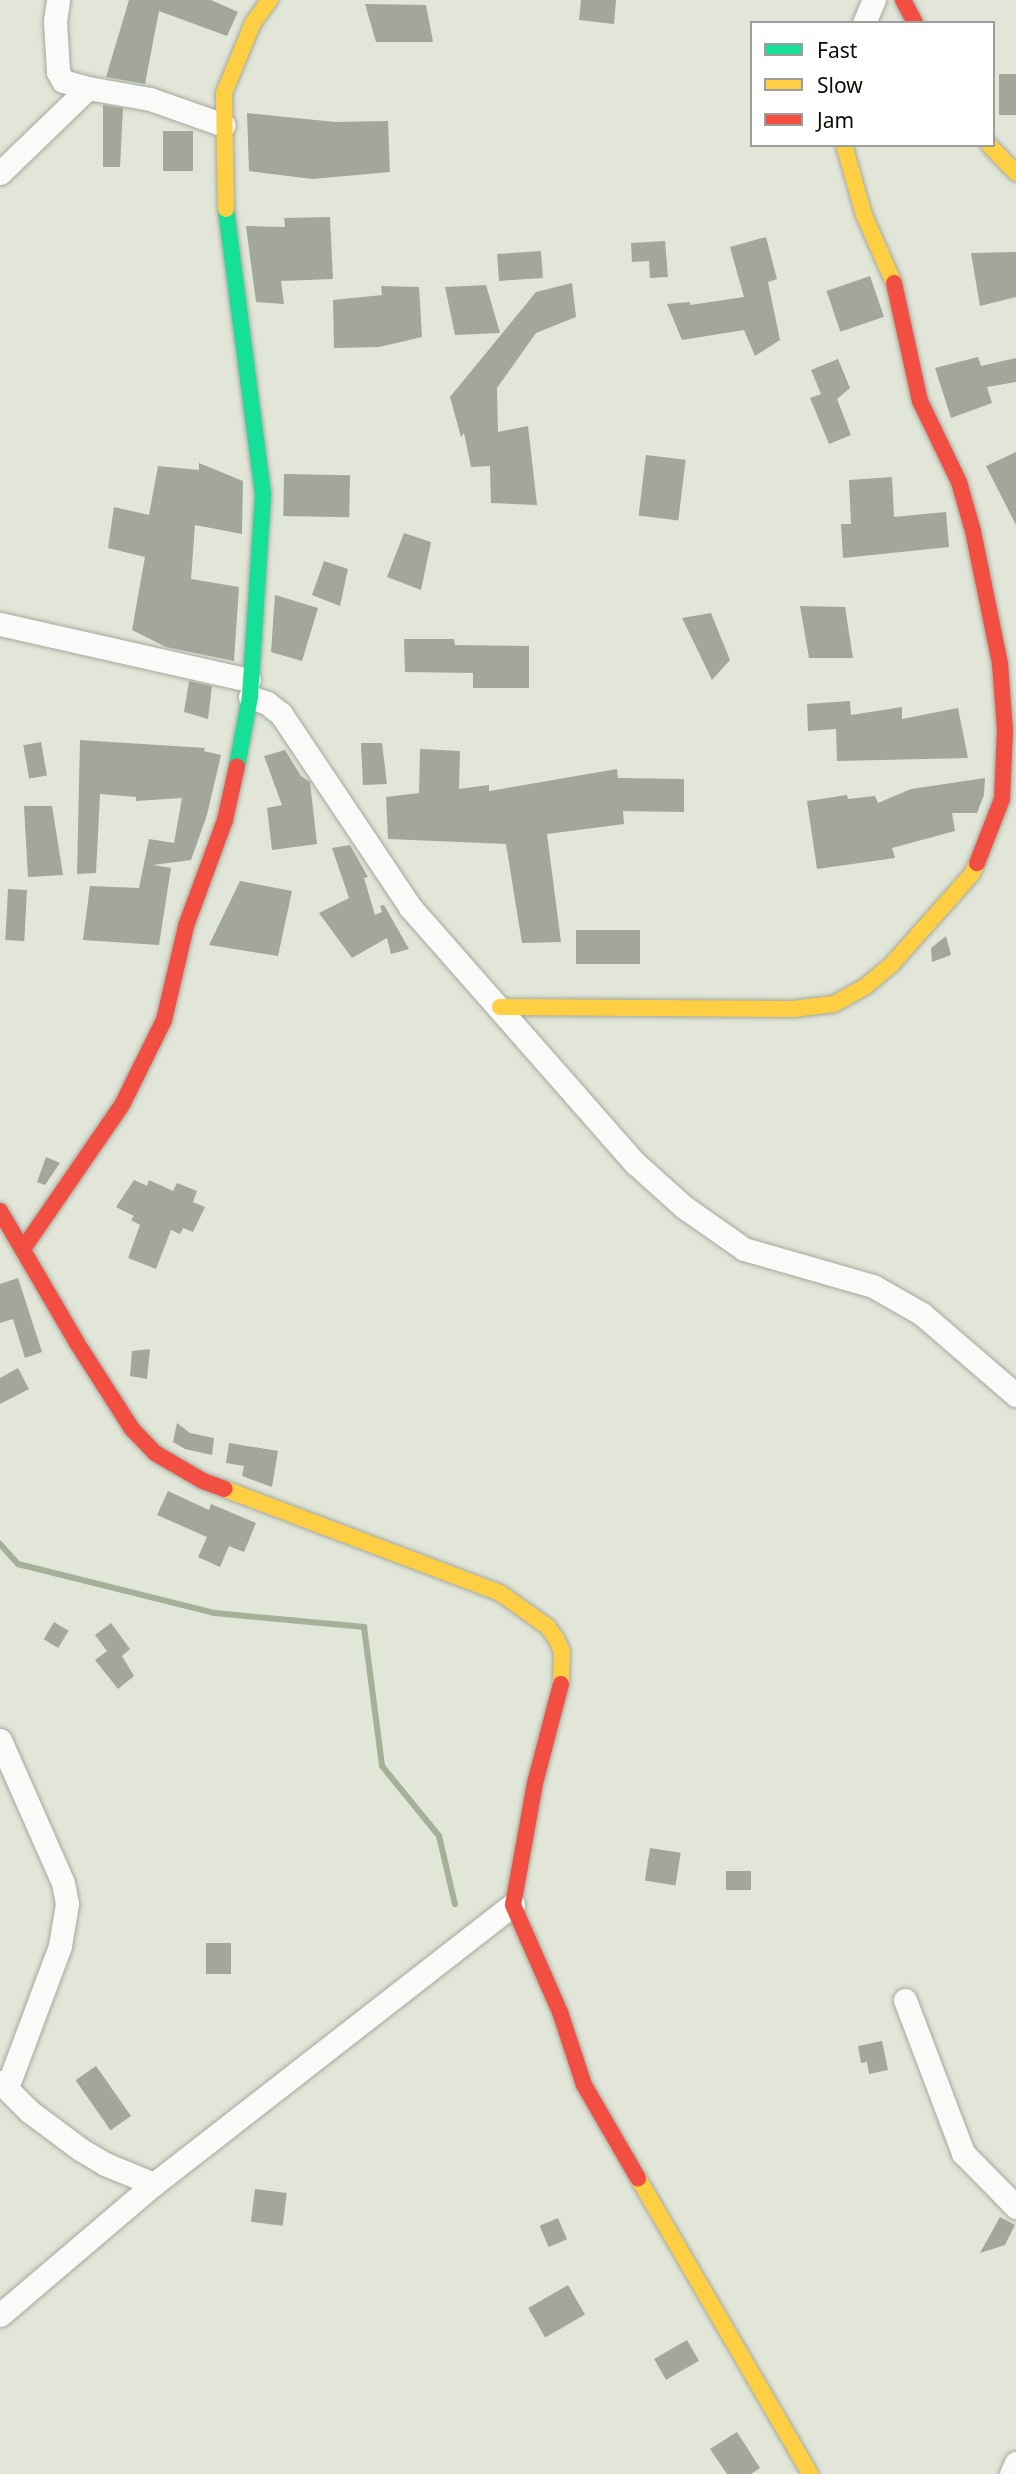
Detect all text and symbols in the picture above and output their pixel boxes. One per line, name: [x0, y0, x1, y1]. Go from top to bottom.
legend: [750, 21, 995, 147]
text: Fast: [817, 36, 857, 64]
text: Slow: [817, 71, 863, 99]
text: Jam: [817, 106, 854, 134]

